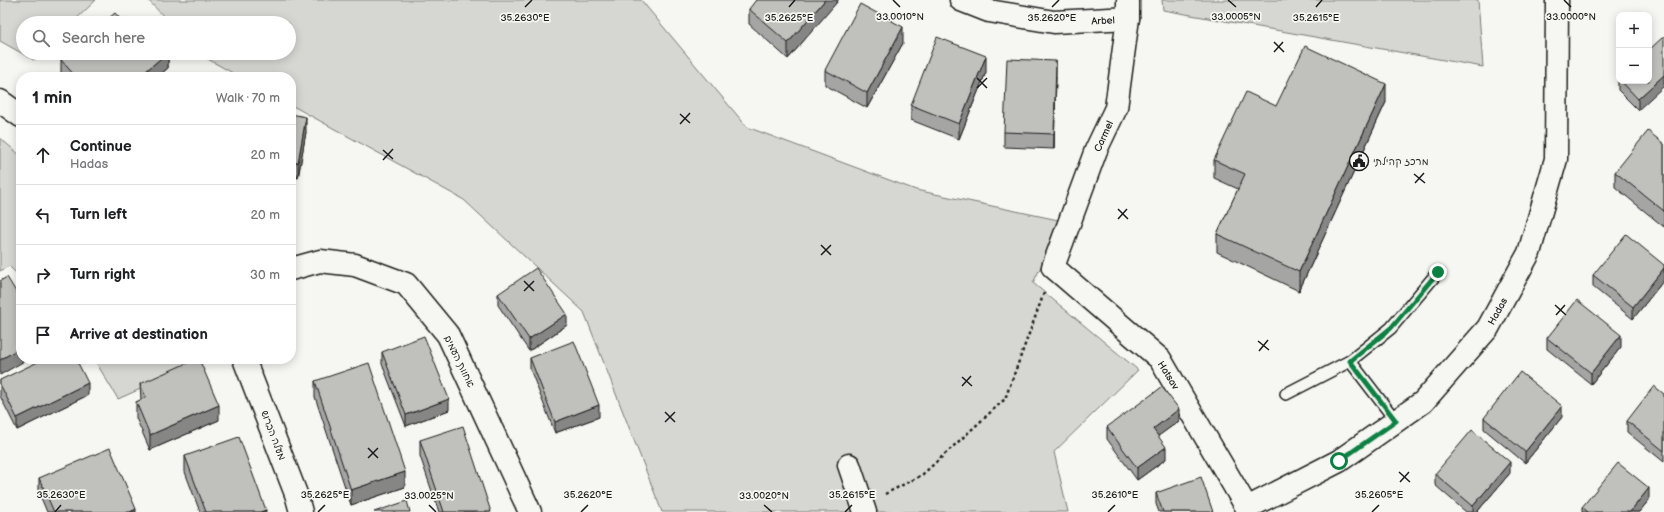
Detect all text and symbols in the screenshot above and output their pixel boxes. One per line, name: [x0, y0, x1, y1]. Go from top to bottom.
text: 33.0010°N: [876, 11, 924, 23]
text: 33.0005°N: [1211, 11, 1261, 23]
text: 33.0000°N: [1546, 11, 1596, 23]
text: 35.2630°E: [500, 12, 550, 24]
text: 35.2625°E: [765, 12, 814, 24]
text: 35.2620°E: [1028, 12, 1077, 24]
text: 35.2615°E: [1293, 12, 1340, 24]
map controls: [1616, 12, 1652, 84]
button: +: [1616, 12, 1652, 48]
street label: Arbel: [1091, 14, 1115, 28]
search box: [16, 16, 296, 60]
icon: search: [30, 27, 52, 49]
text: Search here: [62, 29, 145, 48]
button: −: [1616, 48, 1652, 84]
text: 1 min: [32, 88, 72, 108]
text: Walk · 70 m: [216, 90, 280, 106]
street label: Carmel: [1092, 119, 1116, 154]
text: Continue: [70, 137, 132, 156]
icon: ahead: [32, 144, 54, 166]
text: 20 m: [250, 147, 280, 163]
public building icon: מרכז קהילתי: [1348, 150, 1370, 172]
text: Hadas: [70, 156, 108, 172]
place label: מרכז קהילתי: [1373, 156, 1429, 168]
icon: left: [32, 204, 54, 226]
text: Turn left: [70, 205, 127, 224]
text: 20 m: [250, 207, 280, 223]
route end: [1429, 263, 1447, 281]
icon: right: [32, 264, 54, 286]
text: Turn right: [70, 265, 135, 284]
text: 30 m: [250, 267, 280, 283]
street label: Hadas: [1486, 296, 1510, 327]
icon: arrive: [32, 324, 54, 346]
text: Arrive at destination: [70, 325, 208, 344]
street label: אחוות העמים: [441, 333, 477, 389]
street label: Hatsav: [1155, 359, 1182, 392]
street label: מעלה הברוש: [258, 409, 288, 462]
route start: [1330, 452, 1348, 470]
text: 35.2630°E: [36, 489, 86, 501]
text: 35.2625°E: [301, 489, 350, 501]
text: 35.2620°E: [564, 489, 613, 501]
text: 35.2615°E: [829, 489, 876, 501]
text: 35.2610°E: [1092, 489, 1139, 501]
text: 35.2605°E: [1355, 489, 1404, 501]
text: 33.0025°N: [404, 490, 454, 502]
text: 33.0020°N: [739, 490, 789, 502]

